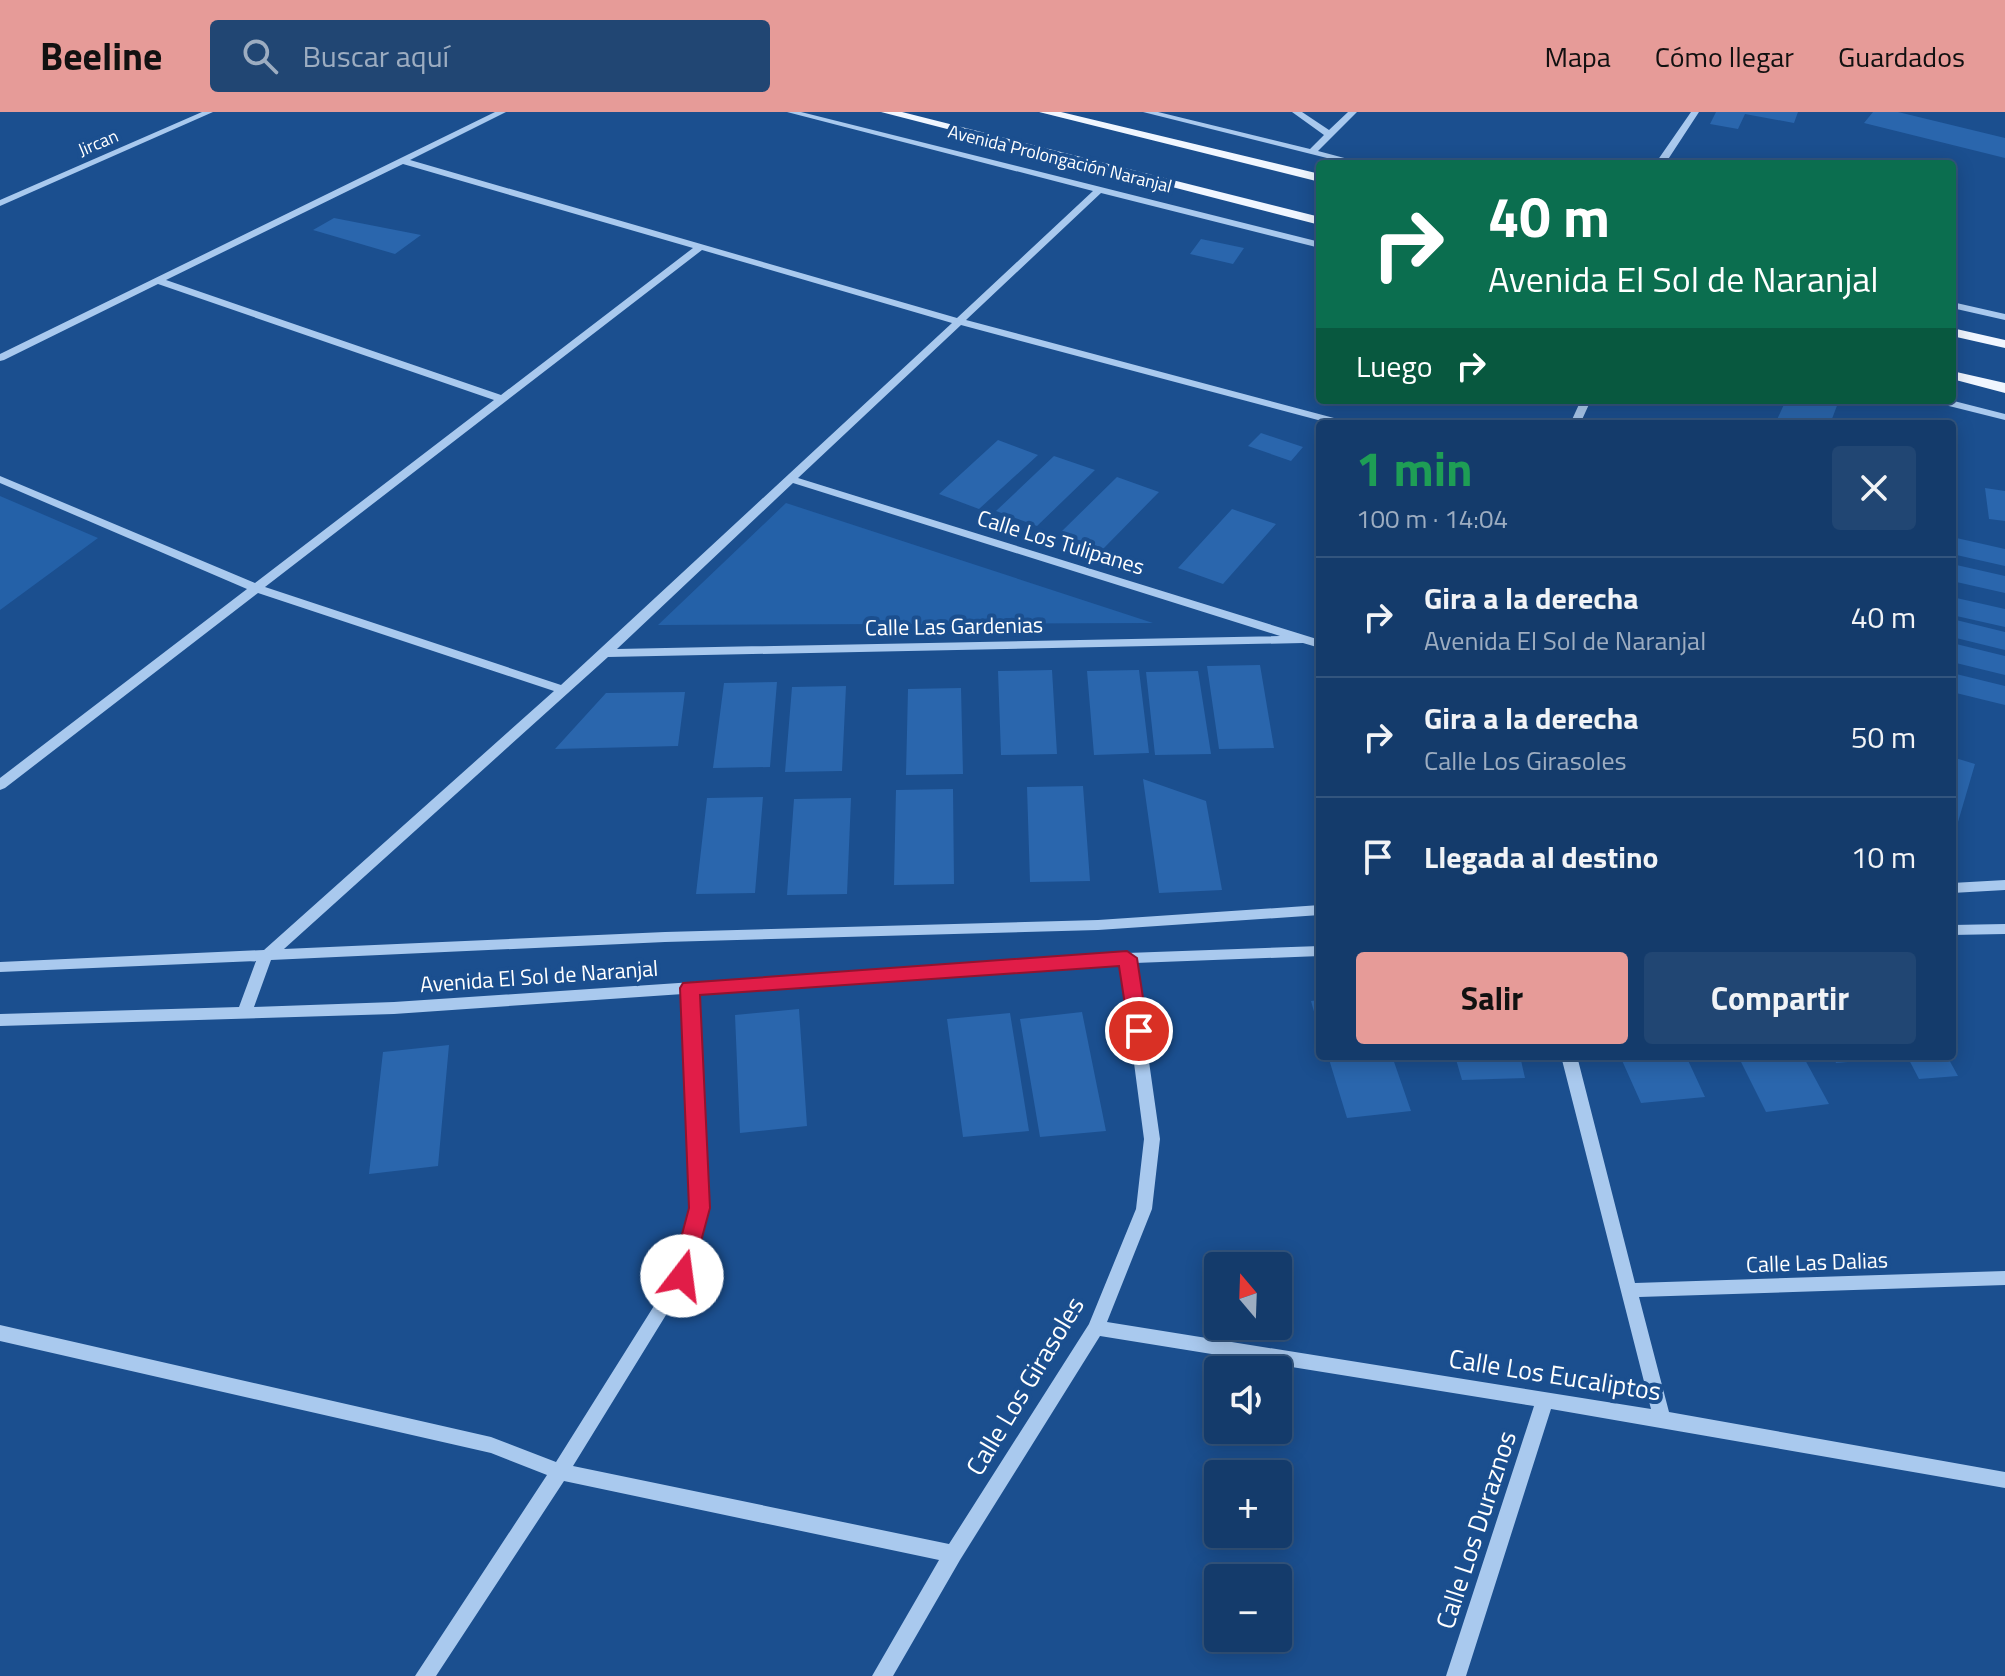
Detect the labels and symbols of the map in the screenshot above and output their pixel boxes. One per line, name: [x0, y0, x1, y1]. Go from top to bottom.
street label: Avenida Prolongación Naranjal: [945, 118, 1175, 199]
street label: Jircan: [73, 122, 122, 163]
street label: Calle Los Tulipanes: [973, 500, 1149, 584]
street label: Calle Las Gardenias: [865, 607, 1043, 645]
street label: Avenida El Sol de Naranjal: [419, 951, 659, 1001]
pin: [1105, 997, 1173, 1065]
position arrow: [640, 1234, 724, 1318]
street label: Calle Las Dalias: [1745, 1243, 1889, 1281]
north arrow: [1204, 1252, 1292, 1340]
street label: Calle Los Girasoles: [956, 1289, 1093, 1483]
street label: Calle Los Eucaliptos: [1446, 1338, 1664, 1411]
street label: Calle Los Duraznos: [1425, 1426, 1526, 1634]

